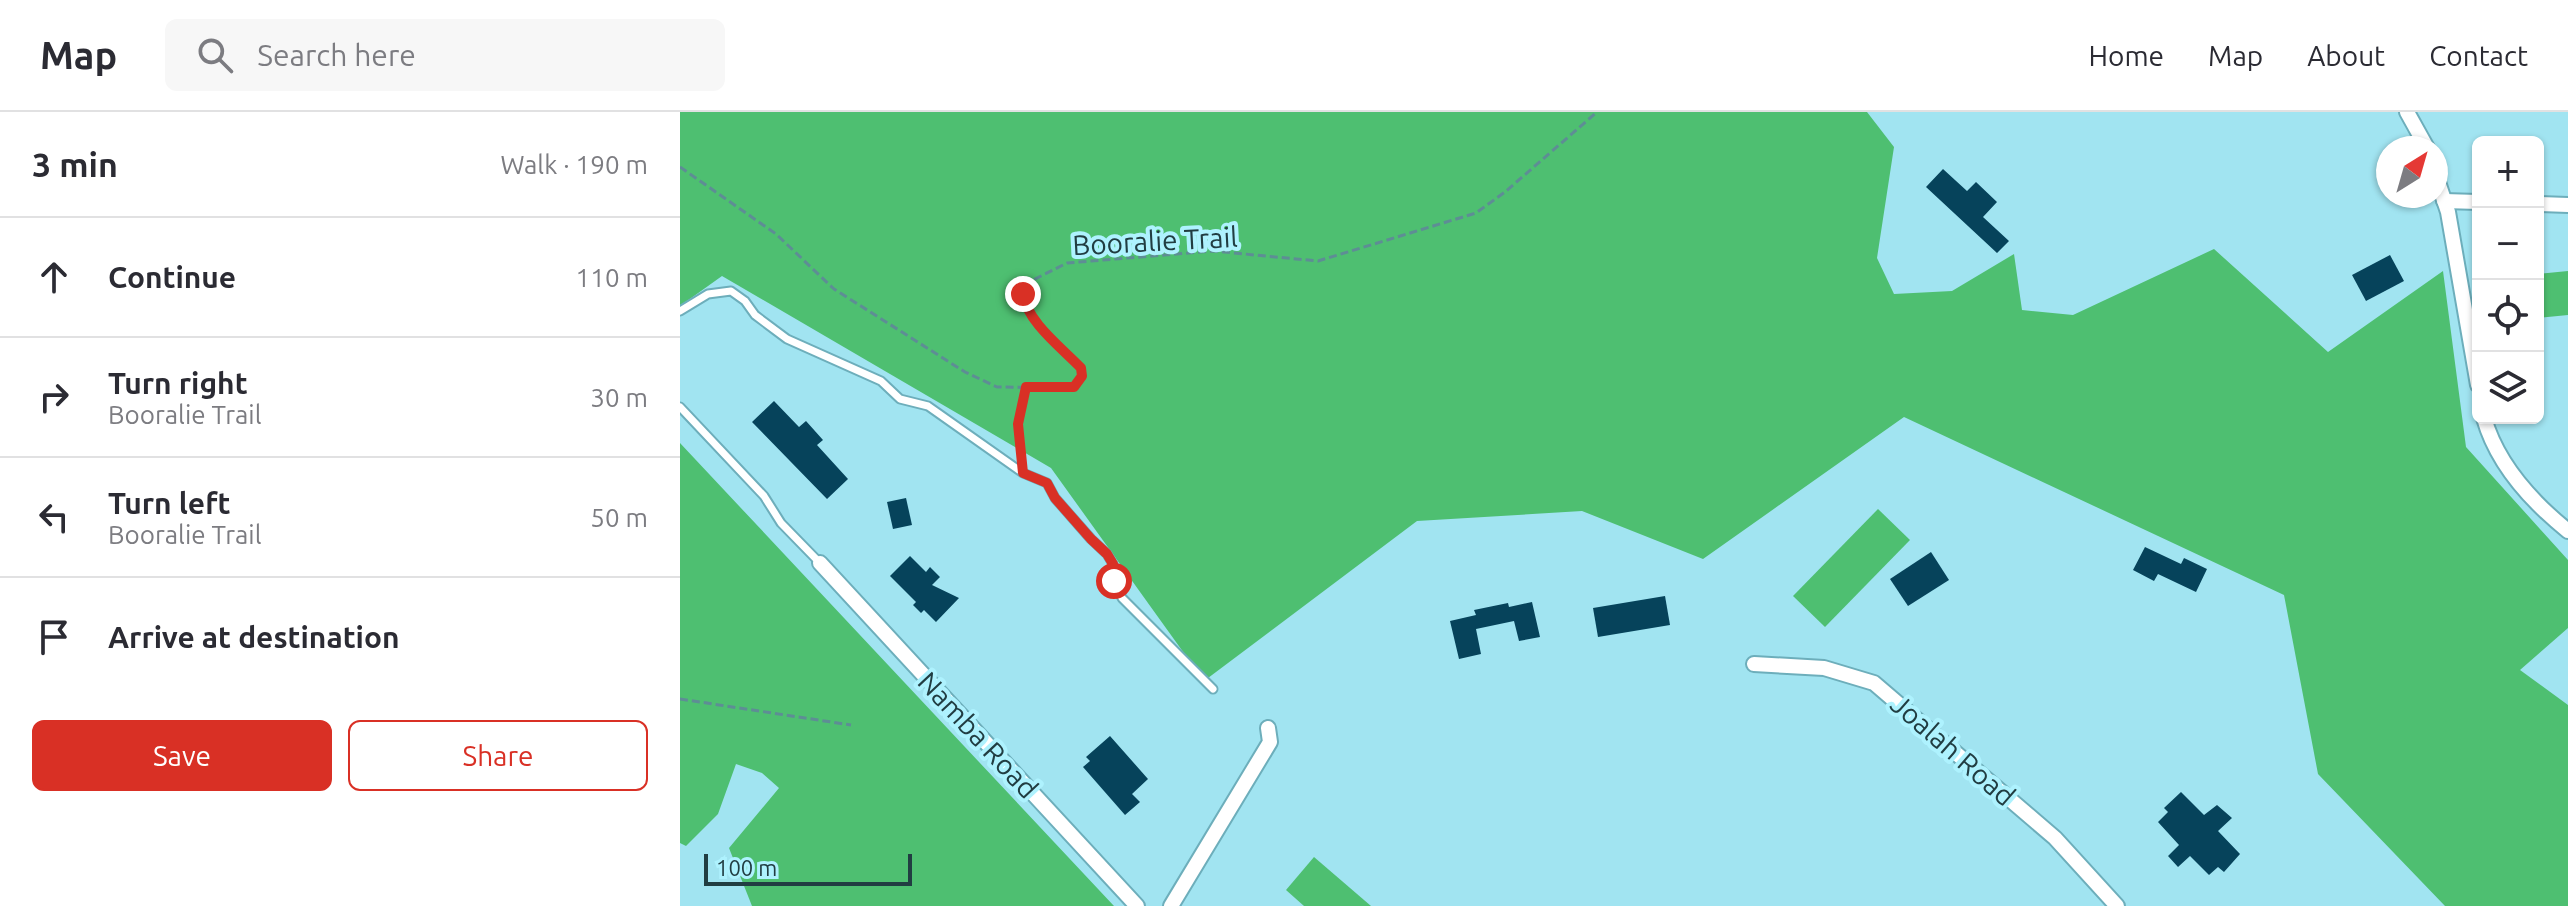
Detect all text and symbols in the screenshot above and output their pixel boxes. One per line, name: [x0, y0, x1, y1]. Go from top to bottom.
search box: [165, 19, 725, 91]
icon: search: [193, 33, 237, 77]
text: Map: [40, 34, 117, 76]
text: Search here: [257, 38, 416, 72]
text: Home: [2089, 40, 2164, 71]
text: Map: [2208, 40, 2263, 71]
text: About: [2307, 40, 2385, 71]
text: Contact: [2429, 40, 2528, 71]
north arrow: [2376, 136, 2448, 208]
map controls: [2472, 136, 2544, 424]
button: +: [2472, 136, 2544, 208]
text: 3 min: [32, 145, 118, 183]
text: Walk · 190 m: [500, 150, 648, 179]
button: −: [2472, 208, 2544, 280]
street label: Booralie Trail: [1072, 221, 1238, 260]
icon: ahead: [32, 255, 76, 299]
text: Continue: [108, 260, 236, 294]
text: 110 m: [576, 263, 648, 292]
route end: [1005, 276, 1041, 312]
button: locate: [2472, 280, 2544, 352]
button: layers: [2472, 352, 2544, 424]
text: Turn right: [108, 366, 248, 400]
icon: right: [32, 375, 76, 419]
text: 30 m: [590, 383, 648, 412]
text: Booralie Trail: [108, 400, 261, 429]
text: Turn left: [108, 486, 230, 520]
icon: left: [32, 495, 76, 539]
text: 50 m: [590, 503, 648, 532]
text: Booralie Trail: [108, 520, 261, 549]
route start: [1096, 563, 1132, 599]
icon: arrive: [32, 615, 76, 659]
text: Arrive at destination: [108, 620, 400, 654]
street label: Namba Road: [912, 665, 1044, 804]
street label: Joalah Road: [1885, 688, 2021, 812]
button: Save: [32, 720, 332, 791]
button: Share: [348, 720, 648, 791]
scale bar: [704, 850, 912, 886]
text: 100 m: [716, 855, 777, 880]

